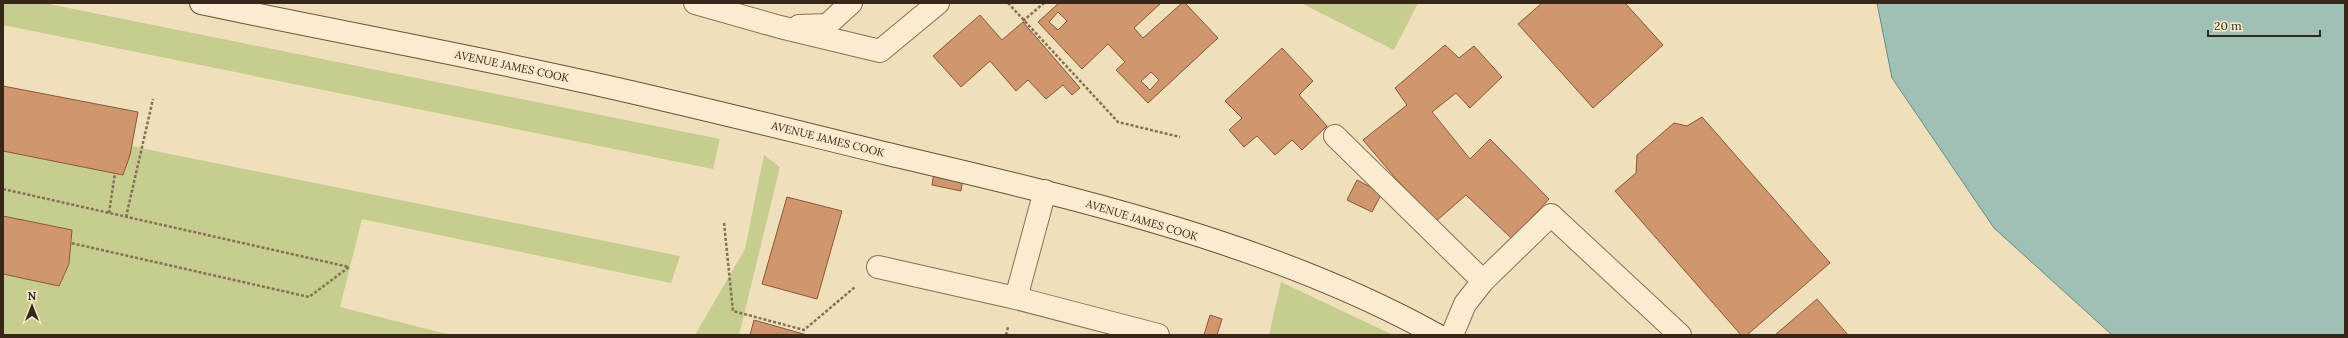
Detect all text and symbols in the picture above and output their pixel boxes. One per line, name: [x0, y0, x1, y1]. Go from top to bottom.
scale bar: [2208, 12, 2320, 38]
text: 20 m: [2214, 18, 2242, 33]
street label: AVENUE JAMES COOK: [453, 47, 571, 85]
street label: AVENUE JAMES COOK: [769, 118, 887, 160]
street label: AVENUE JAMES COOK: [1083, 196, 1200, 244]
north arrow: [12, 286, 52, 326]
text: N: [28, 289, 37, 303]

